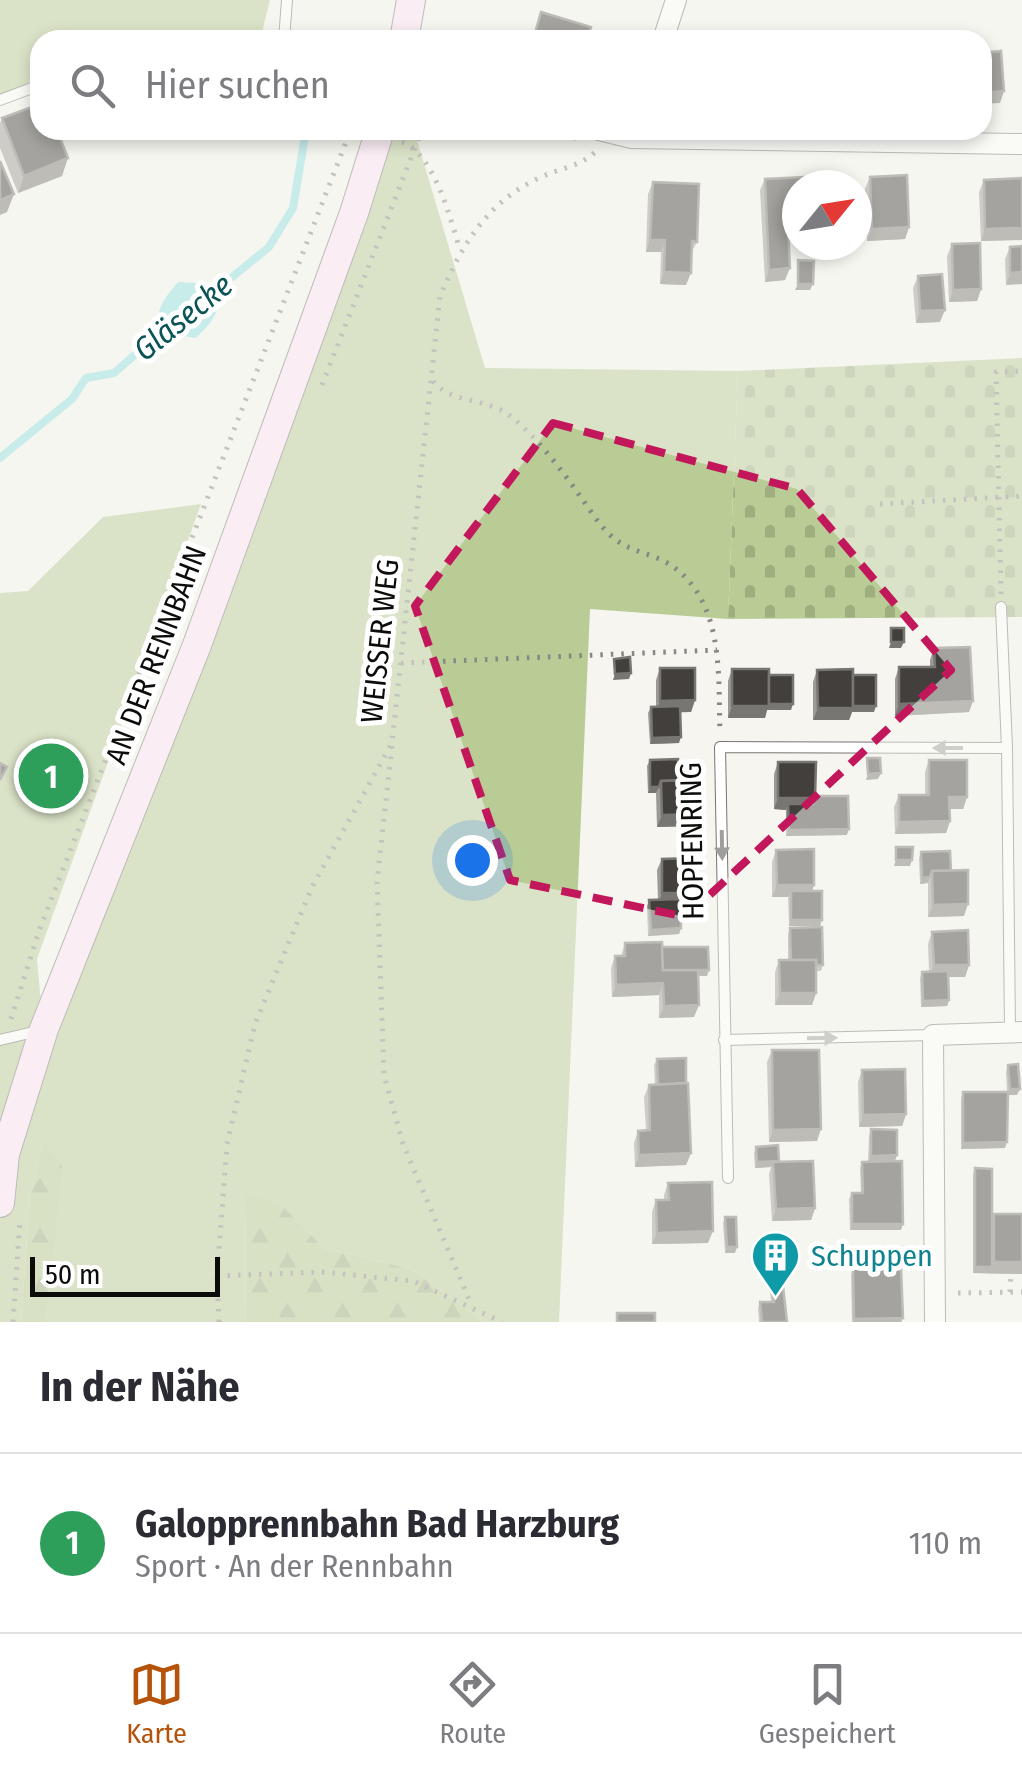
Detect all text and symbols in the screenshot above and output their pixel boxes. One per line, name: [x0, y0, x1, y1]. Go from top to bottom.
search box: [30, 30, 992, 140]
icon: search: [65, 58, 120, 113]
text: Hier suchen: [145, 62, 330, 108]
north arrow: [782, 170, 872, 260]
water label: Gläsecke: [126, 266, 240, 368]
street label: AN DER RENNBAHN: [98, 541, 214, 769]
street label: WEISSER WEG: [353, 557, 407, 725]
pin: 1: [18, 738, 84, 814]
one-way arrow: [931, 740, 963, 756]
street label: HOPFENRING: [673, 762, 711, 920]
one-way arrow: [714, 829, 730, 861]
your location: [447, 835, 498, 886]
one-way arrow: [806, 1029, 838, 1045]
building icon: Schuppen: [750, 1230, 802, 1298]
place label: Schuppen: [811, 1238, 933, 1274]
scale bar: [30, 1252, 220, 1296]
text: 50 m: [45, 1258, 101, 1291]
text: In der Nähe: [40, 1362, 240, 1412]
text: Galopprennbahn Bad Harzburg: [135, 1501, 619, 1547]
text: 1: [66, 1524, 79, 1562]
text: 110 m: [909, 1524, 982, 1562]
text: Sport · An der Rennbahn: [135, 1547, 454, 1585]
tab: Karte: [126, 1657, 187, 1750]
tab: Route: [439, 1657, 506, 1750]
tab: Gespeichert: [759, 1657, 896, 1750]

